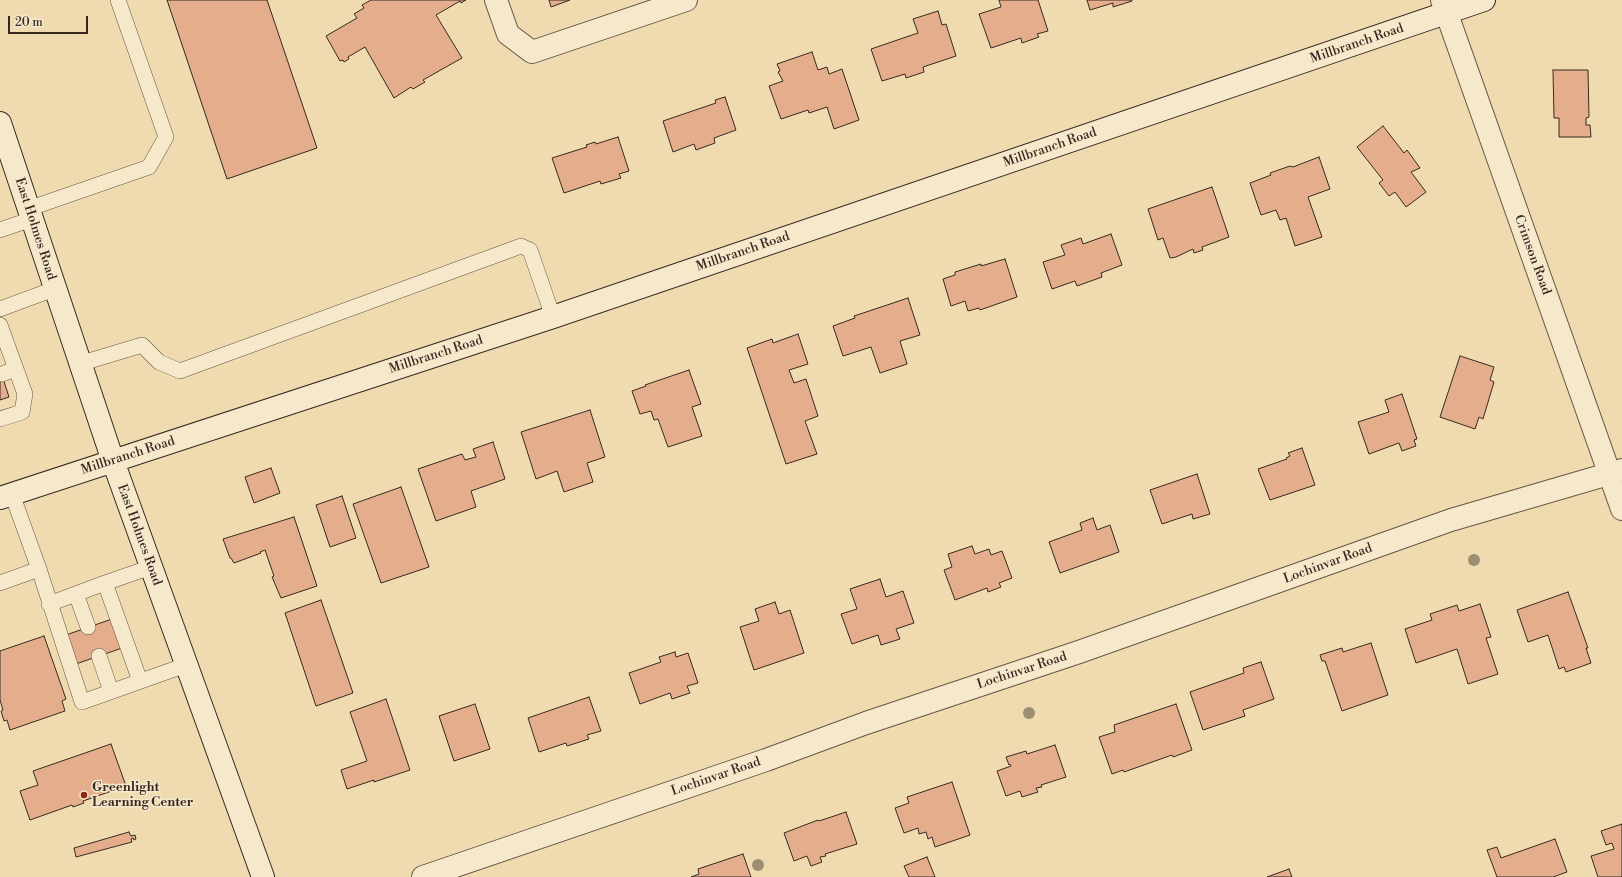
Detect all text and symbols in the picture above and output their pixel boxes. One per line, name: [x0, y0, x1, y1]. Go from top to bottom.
scale bar: [10, 8, 90, 34]
text: 20 m: [15, 15, 43, 30]
street label: Millbranch Road: [1308, 21, 1406, 67]
street label: Millbranch Road: [1001, 125, 1099, 171]
street label: East Holmes Road: [11, 176, 59, 282]
street label: Crimson Road: [1510, 213, 1554, 297]
street label: Millbranch Road: [694, 229, 792, 275]
street label: Millbranch Road: [387, 332, 485, 378]
street label: Millbranch Road: [79, 433, 177, 479]
street label: East Holmes Road: [113, 482, 165, 588]
street label: Lochinvar Road: [1281, 541, 1375, 587]
street label: Lochinvar Road: [975, 649, 1069, 693]
street label: Lochinvar Road: [669, 754, 763, 800]
place label: Greenlight Learning Center: [92, 780, 193, 811]
marker: Greenlight Learning Center: [79, 790, 89, 800]

